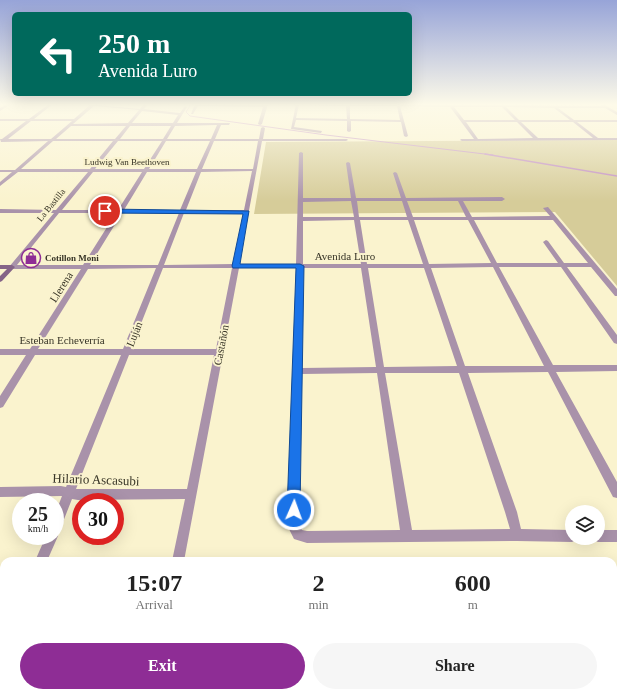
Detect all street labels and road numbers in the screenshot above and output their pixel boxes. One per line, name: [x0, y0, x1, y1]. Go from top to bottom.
street label: Ludwig Van Beethoven: [85, 157, 170, 167]
street label: La Bastilla: [35, 187, 67, 223]
street label: Avenida Luro: [315, 250, 376, 262]
street label: Llerena: [47, 269, 75, 304]
street label: Luján: [124, 319, 145, 348]
street label: Castañón: [211, 323, 231, 366]
street label: Esteban Echeverría: [19, 334, 105, 346]
street label: Hilario Ascasubi: [52, 470, 140, 489]

